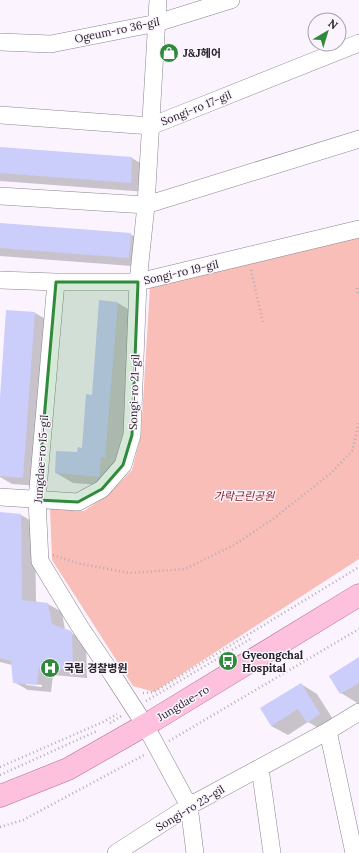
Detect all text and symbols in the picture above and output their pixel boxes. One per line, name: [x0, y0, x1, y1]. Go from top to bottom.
north arrow: [307, 12, 347, 52]
street label: Ogeum-ro 36-gil: [73, 14, 161, 46]
text: N: [325, 16, 341, 33]
shop icon: J&J헤어: [158, 42, 180, 64]
place label: J&J헤어: [183, 46, 221, 60]
street label: Songi-ro 17-gil: [159, 87, 233, 129]
street label: Songi-ro 19-gil: [142, 257, 220, 287]
street label: Songi-ro 21-gil: [126, 354, 142, 430]
street label: Jungdae-ro 15-gil: [31, 414, 51, 505]
park label: 가락근린공원: [214, 489, 275, 503]
place label: Gyeongchal Hospital: [242, 648, 304, 675]
bus stop icon: Gyeongchal Hospital: [217, 650, 239, 672]
hospital icon: 국립 경찰병원: [39, 657, 61, 679]
place label: 국립 경찰병원: [64, 661, 128, 675]
street label: Jungdae-ro: [154, 682, 212, 724]
street label: Songi-ro 23-gil: [153, 782, 227, 834]

